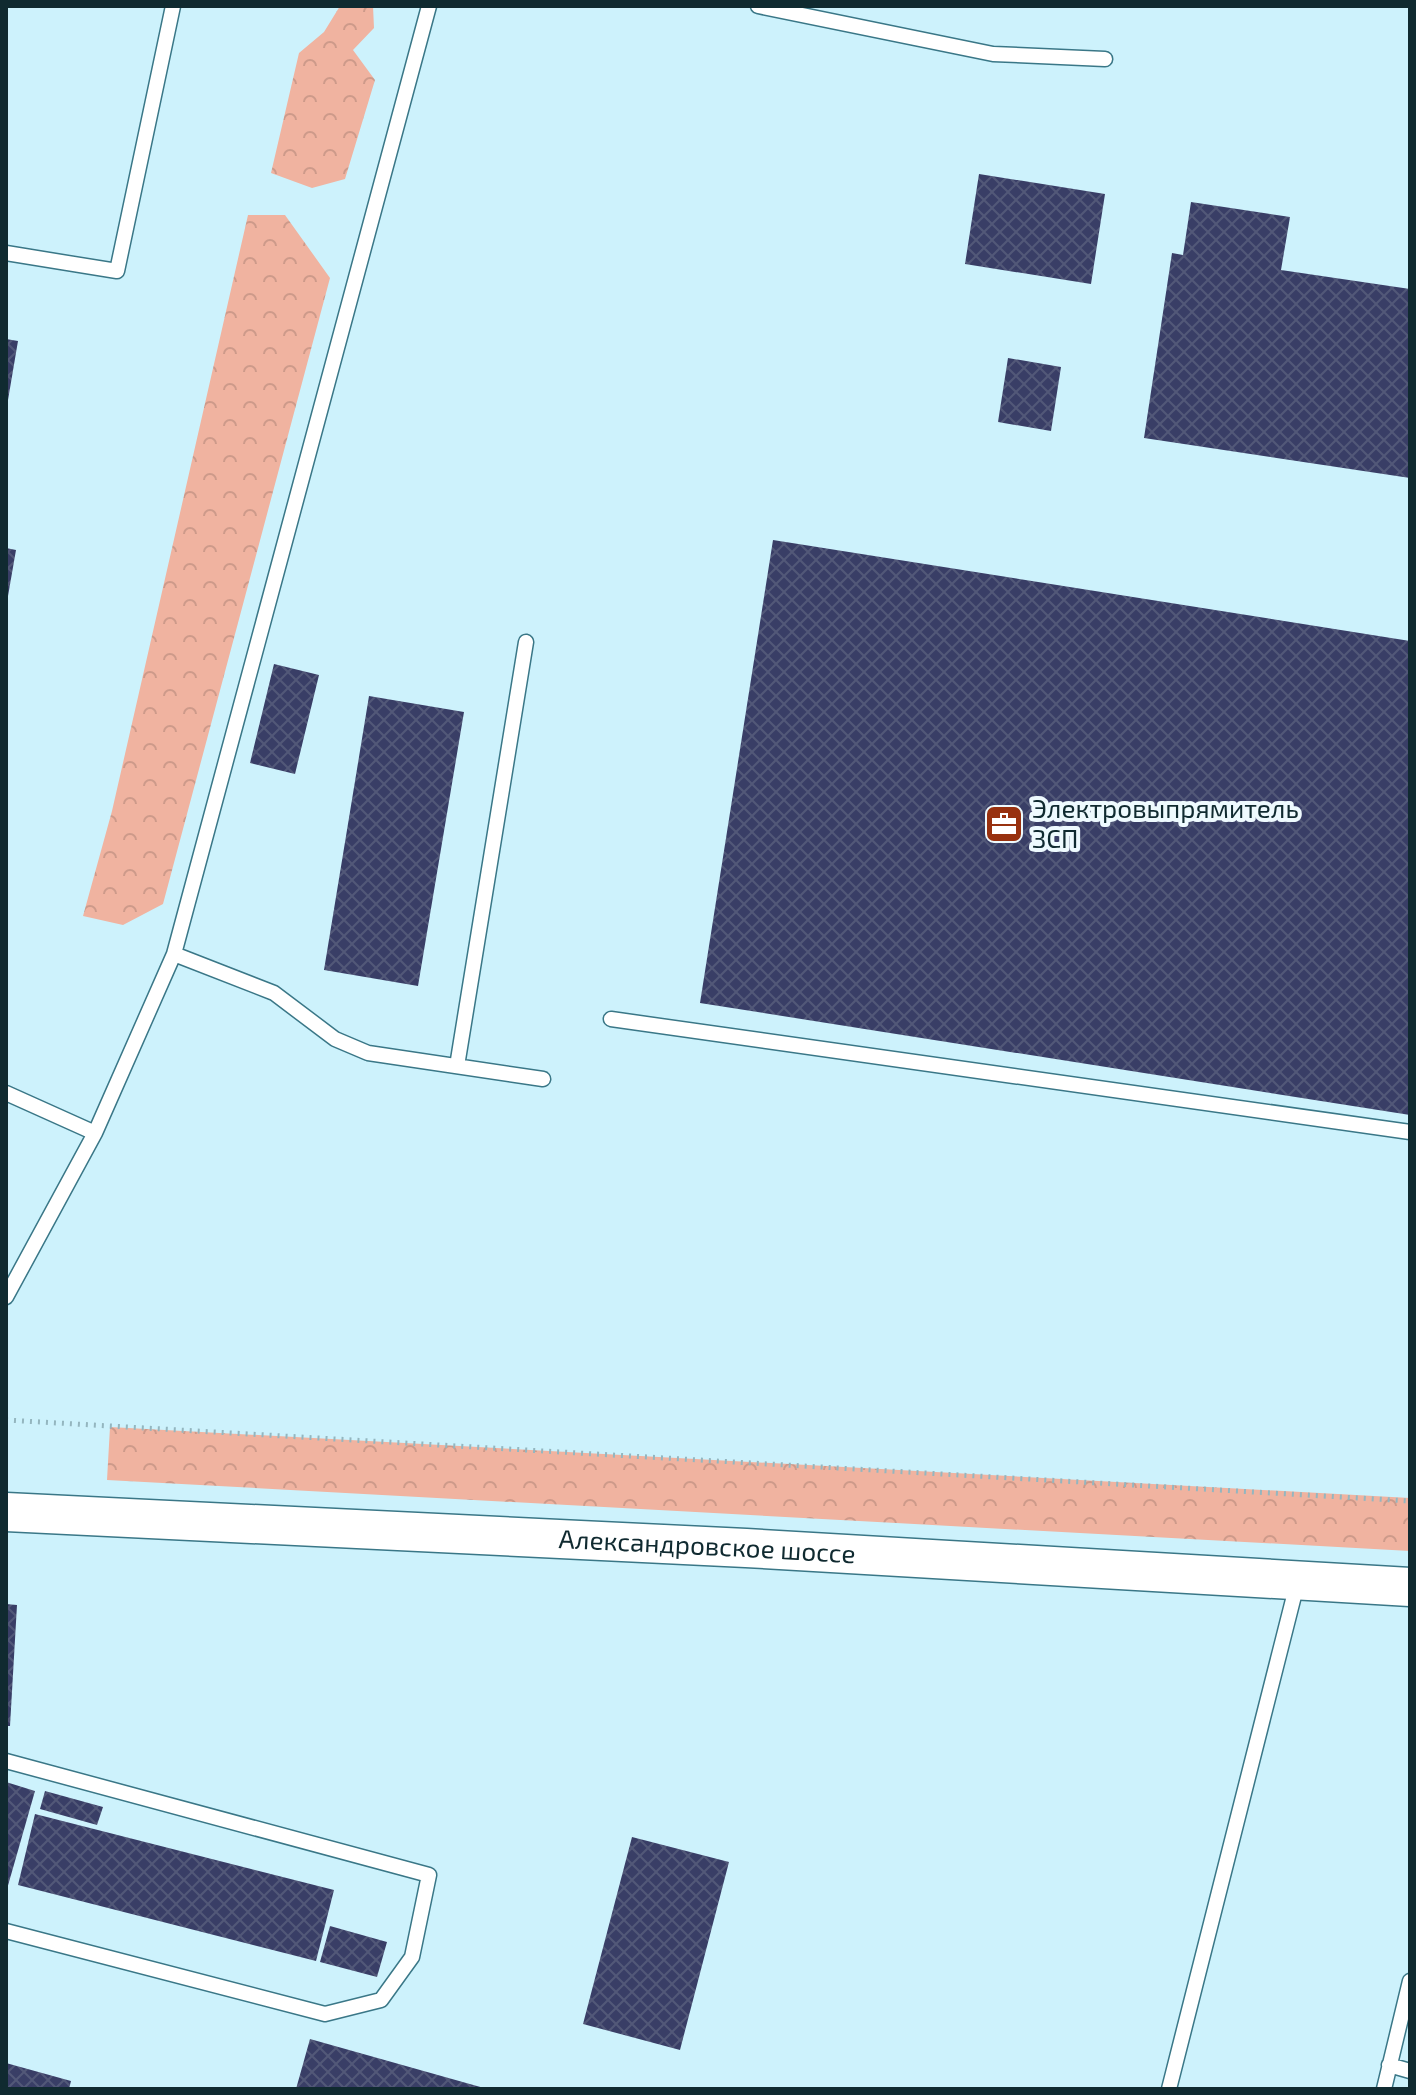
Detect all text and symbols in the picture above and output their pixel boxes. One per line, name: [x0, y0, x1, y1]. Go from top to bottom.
place label: Электровыпрямитель ЗСП: [1032, 792, 1299, 853]
office icon: Электровыпрямитель ЗСП: [983, 803, 1025, 845]
street label: Александровское шоссе: [558, 1522, 856, 1568]

